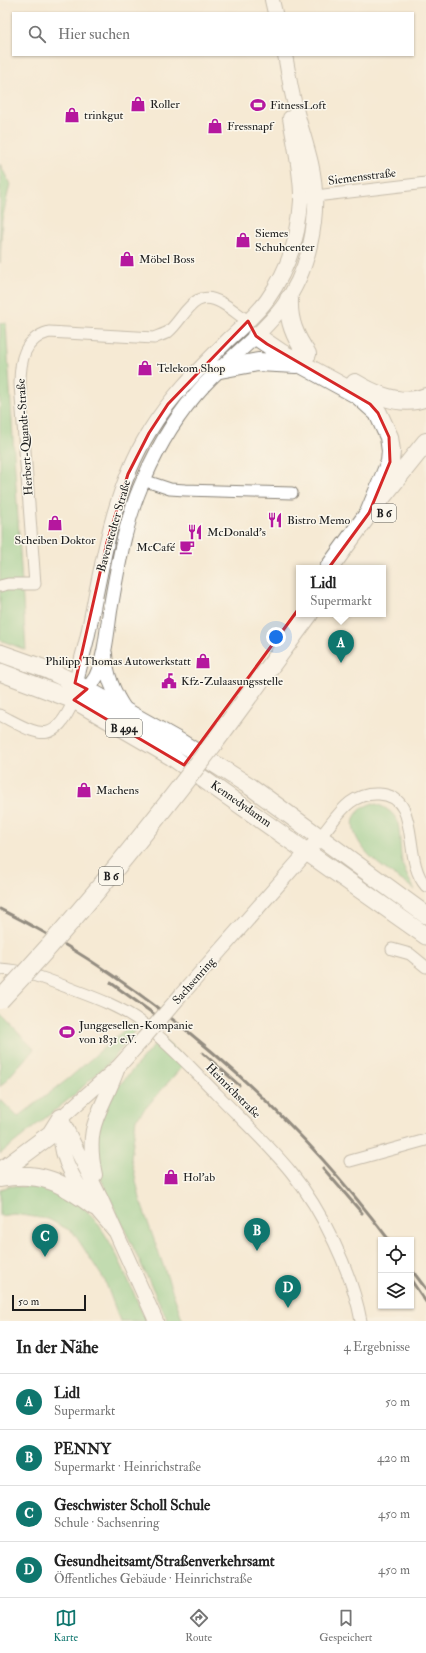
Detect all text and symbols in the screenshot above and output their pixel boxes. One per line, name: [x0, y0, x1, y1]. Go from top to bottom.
search box: [12, 12, 414, 56]
icon: search: [26, 23, 48, 45]
text: Hier suchen: [58, 25, 130, 44]
shop icon: Roller: [129, 95, 147, 113]
sports icon: FitnessLoft: [249, 96, 267, 114]
place label: Roller: [150, 97, 180, 112]
place label: FitnessLoft: [270, 98, 326, 113]
shop icon: trinkgut: [63, 106, 81, 124]
place label: trinkgut: [84, 108, 124, 123]
shop icon: Fressnapf: [206, 117, 224, 135]
place label: Fressnapf: [227, 119, 275, 134]
street label: Siemensstraße: [327, 165, 397, 189]
place label: Siemes Schuhcenter: [255, 226, 315, 255]
shop icon: Siemes Schuhcenter: [234, 231, 252, 249]
shop icon: Möbel Boss: [118, 250, 136, 268]
place label: Möbel Boss: [139, 252, 195, 267]
shop icon: Telekom Shop: [136, 359, 154, 377]
place label: Telekom Shop: [157, 361, 225, 376]
street label: Herbert-Quandt-Straße: [13, 378, 37, 496]
street label: Bavenstedter Straße: [94, 478, 134, 574]
road number: B 6: [372, 504, 396, 522]
restaurant icon: Bistro Memo: [266, 511, 284, 529]
place label: Bistro Memo: [287, 513, 350, 528]
shop icon: Scheiben Doktor: [46, 514, 64, 532]
restaurant icon: McDonald's: [186, 523, 204, 541]
place label: McDonald's: [207, 525, 266, 540]
place label: Scheiben Doktor: [15, 533, 96, 548]
cafe icon: McCafé: [178, 538, 196, 556]
place label: McCafé: [136, 540, 176, 555]
popup: [296, 565, 386, 617]
text: Lidl: [310, 574, 336, 593]
text: Supermarkt: [310, 593, 372, 609]
your location: [266, 627, 286, 647]
pin: A: [328, 630, 354, 663]
shop icon: Philipp Thomas Autowerkstatt: [194, 652, 212, 670]
place label: Philipp Thomas Autowerkstatt: [45, 654, 191, 669]
public building icon: Kfz-Zulaasungsstelle: [160, 672, 178, 690]
place label: Kfz-Zulaasungsstelle: [181, 674, 283, 689]
road number: B 494: [106, 719, 142, 737]
street label: Kennedydamm: [208, 777, 275, 831]
shop icon: Machens: [75, 781, 93, 799]
place label: Machens: [96, 783, 139, 798]
road number: B 6: [99, 867, 123, 885]
street label: Sachsenring: [169, 953, 219, 1008]
place label: Junggesellen-Kompanie von 1831 e.V.: [78, 1018, 193, 1047]
sports icon: Junggesellen-Kompanie von 1831 e.V.: [58, 1023, 76, 1041]
street label: Heinrichstraße: [202, 1060, 264, 1122]
shop icon: Hol'ab: [162, 1168, 180, 1186]
place label: Hol'ab: [183, 1170, 215, 1185]
pin: B: [244, 1218, 270, 1251]
pin: C: [32, 1224, 58, 1257]
map controls: [378, 1237, 414, 1309]
button: locate: [378, 1237, 414, 1273]
button: layers: [378, 1273, 414, 1309]
pin: D: [275, 1275, 301, 1308]
scale bar: [12, 1293, 86, 1312]
text: 50 m: [18, 1295, 39, 1308]
text: In der Nähe: [16, 1337, 98, 1358]
text: 4 Ergebnisse: [343, 1339, 410, 1355]
text: Lidl: [54, 1384, 80, 1403]
text: A: [25, 1394, 33, 1410]
text: 50 m: [385, 1394, 410, 1410]
text: Supermarkt: [54, 1403, 115, 1419]
text: PENNY: [54, 1440, 111, 1459]
text: B: [25, 1450, 33, 1466]
text: 420 m: [377, 1450, 410, 1466]
text: Supermarkt · Heinrichstraße: [54, 1459, 201, 1475]
text: Geschwister Scholl Schule: [54, 1496, 210, 1515]
text: C: [24, 1506, 34, 1522]
text: 450 m: [378, 1506, 410, 1522]
text: Schule · Sachsenring: [54, 1515, 159, 1531]
text: Gesundheitsamt/Straßenverkehrsamt: [54, 1552, 275, 1571]
text: D: [24, 1562, 34, 1578]
text: 450 m: [378, 1562, 410, 1578]
text: Öffentliches Gebäude · Heinrichstraße: [54, 1571, 252, 1587]
tab: Karte: [54, 1607, 78, 1644]
tab: Route: [185, 1607, 212, 1644]
tab: Gespeichert: [319, 1607, 372, 1644]

